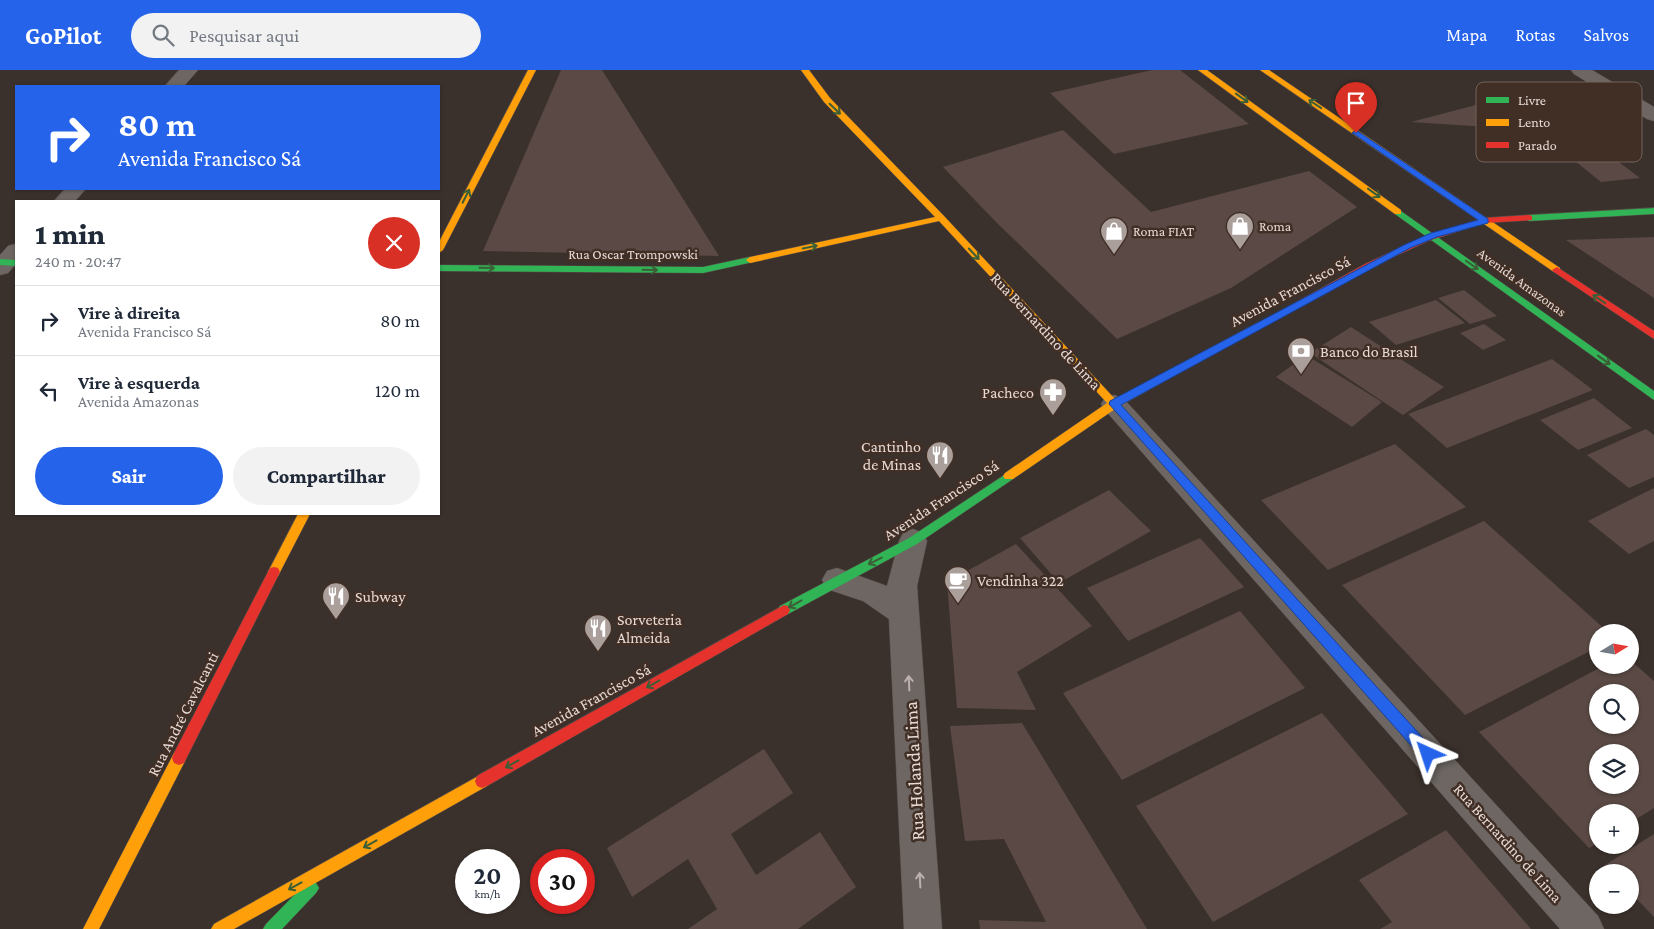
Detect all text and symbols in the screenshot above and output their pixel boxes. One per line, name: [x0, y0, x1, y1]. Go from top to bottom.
search box: [131, 13, 481, 58]
icon: search: [149, 21, 177, 49]
text: GoPilot: [25, 22, 101, 49]
text: Pesquisar aqui: [189, 25, 299, 46]
text: Mapa: [1446, 25, 1487, 45]
text: Rotas: [1515, 25, 1555, 45]
text: Salvos: [1583, 25, 1629, 45]
pin: [1335, 82, 1377, 133]
legend: [1476, 82, 1642, 162]
icon: arrive: [1342, 89, 1370, 117]
text: Livre: [1518, 92, 1546, 108]
one-way arrow: [1235, 93, 1249, 103]
one-way arrow: [1308, 99, 1322, 109]
one-way arrow: [829, 102, 841, 115]
icon: right: [35, 105, 100, 170]
text: 80 m: [118, 105, 196, 144]
text: Lento: [1518, 114, 1550, 130]
text: Parado: [1518, 137, 1557, 153]
text: Avenida Francisco Sá: [118, 146, 301, 171]
one-way arrow: [1367, 188, 1381, 198]
one-way arrow: [461, 189, 471, 204]
shop icon: Roma: [1225, 211, 1255, 250]
shop icon: Roma FIAT: [1099, 216, 1129, 255]
text: 1 min: [35, 217, 105, 250]
button: close: [368, 217, 420, 269]
place label: Roma: [1259, 218, 1292, 234]
place label: Roma FIAT: [1133, 223, 1195, 239]
one-way arrow: [801, 242, 817, 251]
street label: Avenida Amazonas: [1474, 244, 1570, 320]
street label: Rua Oscar Trompowski: [568, 246, 698, 262]
one-way arrow: [968, 247, 980, 260]
street label: Avenida Francisco Sá: [1227, 252, 1353, 330]
text: 240 m · 20:47: [35, 253, 121, 270]
one-way arrow: [1465, 260, 1479, 270]
one-way arrow: [479, 263, 495, 273]
one-way arrow: [642, 265, 658, 275]
street label: Rua Bernardino de Lima: [987, 269, 1105, 393]
one-way arrow: [1592, 294, 1606, 304]
text: Vire à direita: [78, 302, 180, 323]
icon: right: [35, 307, 63, 335]
text: 80 m: [380, 310, 420, 331]
text: Avenida Francisco Sá: [78, 323, 211, 340]
bank icon: Banco do Brasil: [1286, 336, 1316, 375]
place label: Banco do Brasil: [1320, 343, 1418, 360]
one-way arrow: [1597, 355, 1611, 365]
text: Vire à esquerda: [78, 372, 200, 393]
icon: left: [35, 377, 63, 405]
pharmacy icon: Pacheco: [1038, 377, 1068, 416]
text: 120 m: [375, 380, 420, 401]
place label: Pacheco: [982, 384, 1034, 401]
text: Avenida Amazonas: [78, 393, 199, 410]
place label: Cantinho de Minas: [861, 438, 921, 473]
restaurant icon: Cantinho de Minas: [925, 440, 955, 479]
button: Sair: [35, 447, 223, 505]
button: Compartilhar: [233, 447, 420, 505]
street label: Avenida Francisco Sá: [880, 456, 1002, 543]
one-way arrow: [868, 557, 883, 566]
cafe icon: Vendinha 322: [943, 565, 973, 604]
place label: Vendinha 322: [977, 572, 1064, 589]
restaurant icon: Subway: [321, 581, 351, 620]
place label: Subway: [355, 588, 406, 606]
one-way arrow: [787, 599, 802, 609]
place label: Sorveteria Almeida: [617, 611, 683, 646]
restaurant icon: Sorveteria Almeida: [583, 613, 613, 652]
north arrow: [1589, 624, 1639, 674]
map controls: [1589, 624, 1639, 914]
street label: Rua André Cavalcanti: [144, 649, 222, 779]
street label: Avenida Francisco Sá: [529, 660, 654, 740]
one-way arrow: [904, 675, 913, 691]
one-way arrow: [646, 680, 661, 689]
button: search: [1589, 684, 1639, 734]
street label: Rua Holanda Lima: [900, 701, 928, 841]
position arrow: [1401, 727, 1453, 779]
button: layers: [1589, 744, 1639, 794]
one-way arrow: [504, 759, 519, 769]
street label: Rua Bernardino de Lima: [1450, 780, 1566, 906]
button: +: [1589, 804, 1639, 854]
one-way arrow: [363, 839, 378, 849]
speed limit sign: 30: [530, 849, 595, 914]
text: 20: [474, 862, 501, 889]
button: −: [1589, 864, 1639, 914]
one-way arrow: [916, 873, 925, 889]
one-way arrow: [288, 882, 303, 891]
text: km/h: [475, 887, 500, 901]

